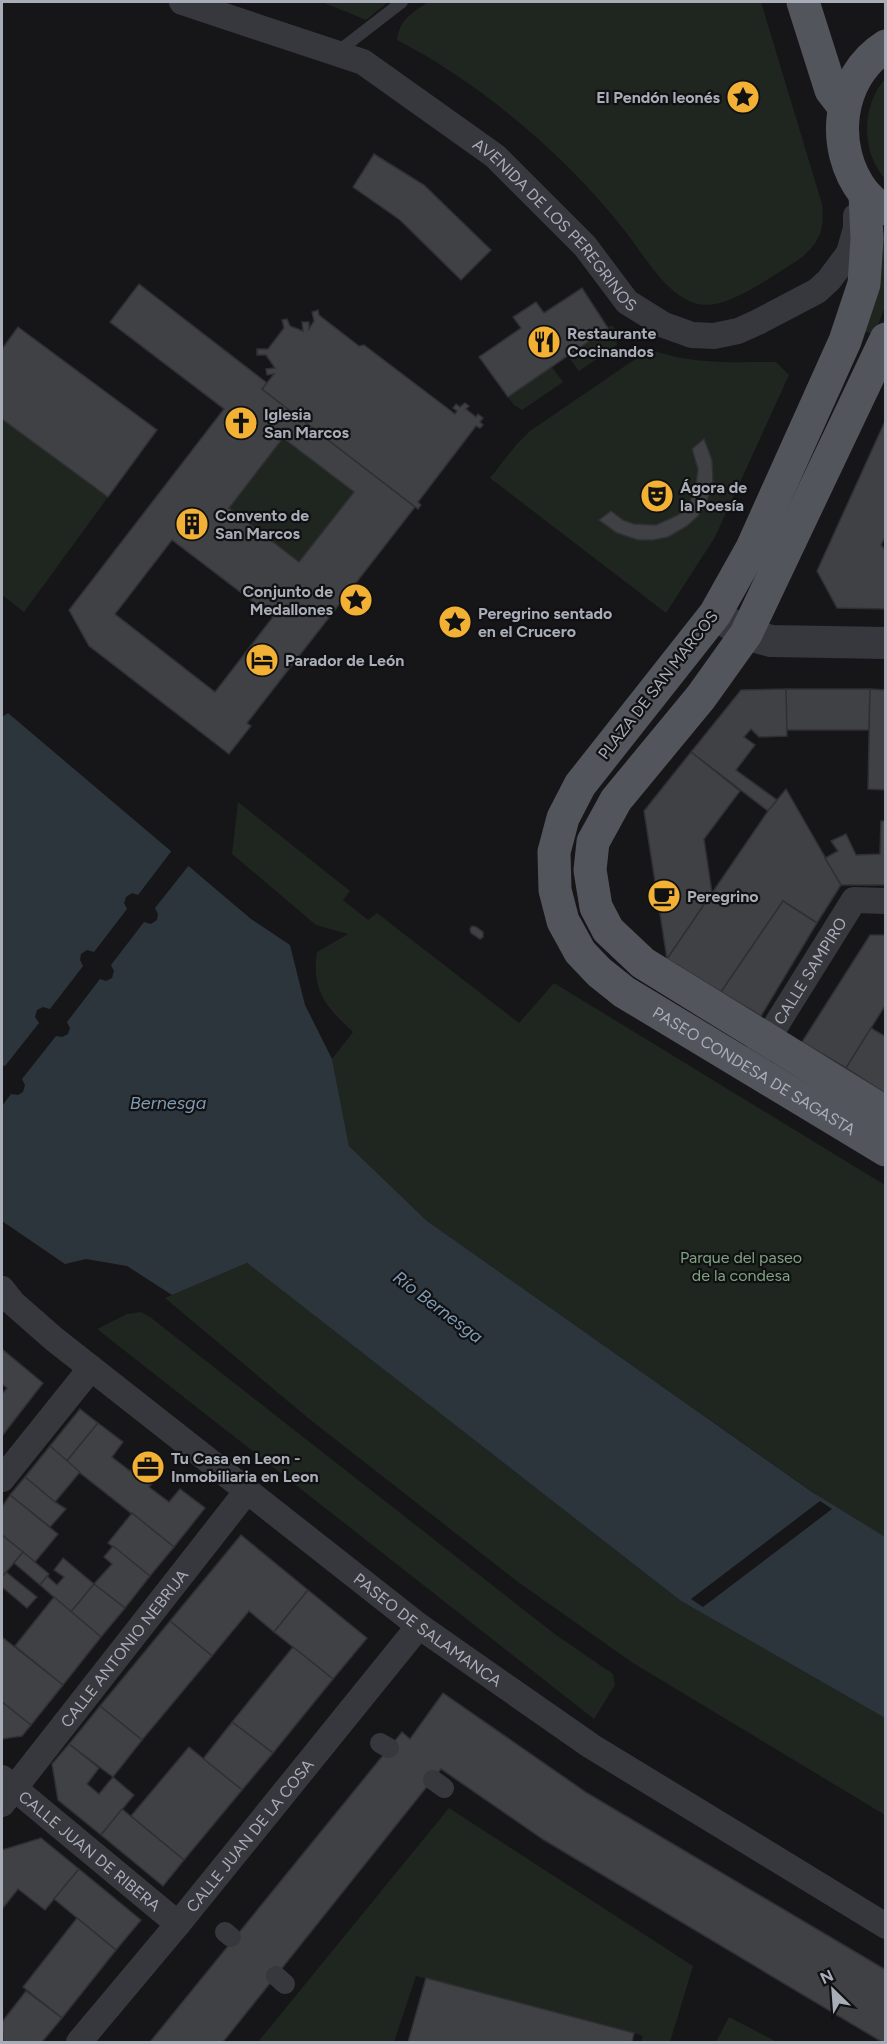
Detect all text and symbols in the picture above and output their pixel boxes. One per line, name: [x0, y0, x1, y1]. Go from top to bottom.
place icon: El Pendón leonés: [725, 79, 761, 115]
place label: El Pendón leonés: [596, 88, 721, 107]
street label: AVENIDA DE LOS PEREGRINOS: [470, 134, 640, 315]
restaurant icon: Restaurante Cocinandos: [526, 324, 562, 360]
place label: Restaurante Cocinandos: [567, 324, 657, 361]
church icon: Iglesia San Marcos: [223, 405, 259, 441]
place label: Iglesia San Marcos: [264, 405, 349, 442]
theatre icon: Ágora de la Poesía: [639, 478, 675, 514]
place label: Ágora de la Poesía: [680, 478, 747, 515]
building icon: Convento de San Marcos: [174, 506, 210, 542]
place label: Convento de San Marcos: [215, 506, 309, 543]
place label: Conjunto de Medallones: [242, 582, 334, 619]
place icon: Conjunto de Medallones: [338, 582, 374, 618]
place icon: Peregrino sentado en el Crucero: [437, 604, 473, 640]
place label: Peregrino sentado en el Crucero: [478, 604, 612, 641]
street label: PLAZA DE SAN MARCOS: [594, 607, 722, 763]
hotel icon: Parador de León: [244, 642, 280, 678]
place label: Parador de León: [285, 651, 404, 670]
cafe icon: Peregrino: [646, 878, 682, 914]
place label: Peregrino: [687, 887, 759, 906]
street label: CALLE SAMPIRO: [769, 914, 850, 1028]
street label: PASEO CONDESA DE SAGASTA: [649, 1002, 859, 1139]
water label: Bernesga: [130, 1092, 207, 1114]
park label: Parque del paseo de la condesa: [680, 1248, 802, 1285]
water label: Río Bernesga: [389, 1266, 488, 1348]
office icon: Tu Casa en Leon - Inmobiliaria en Leon: [130, 1449, 166, 1485]
place label: Tu Casa en Leon - Inmobiliaria en Leon: [171, 1449, 319, 1486]
street label: CALLE ANTONIO NEBRIJA: [56, 1565, 192, 1731]
street label: PASEO DE SALAMANCA: [350, 1569, 506, 1690]
street label: CALLE JUAN DE LA COSA: [182, 1755, 317, 1916]
street label: CALLE JUAN DE RIBERA: [15, 1787, 165, 1915]
north arrow: [803, 1960, 863, 2020]
text: N: [817, 1966, 836, 1988]

